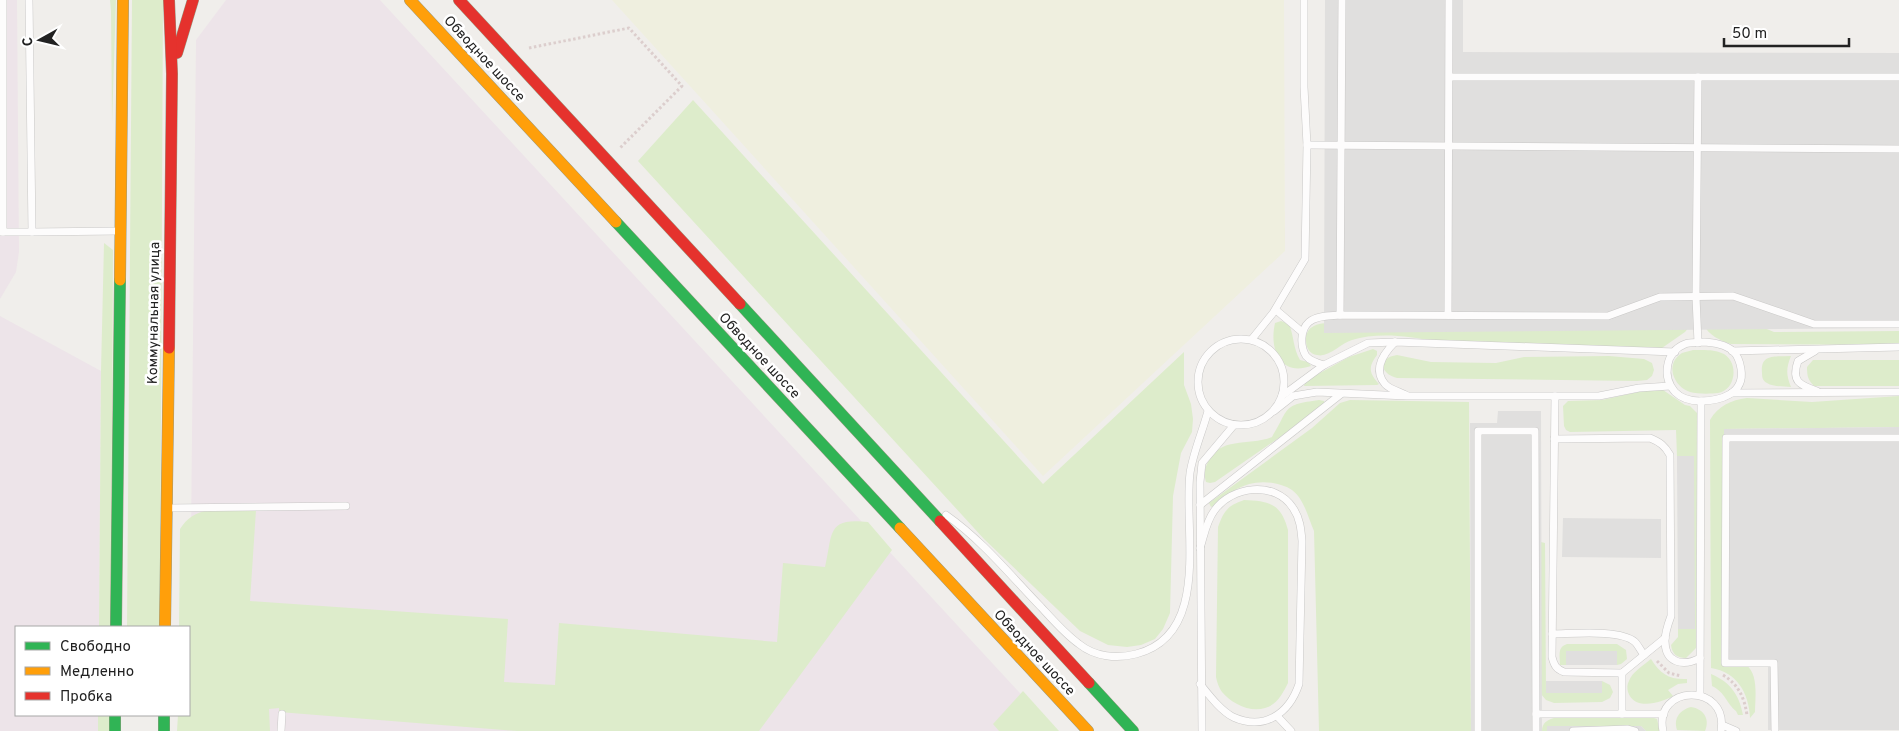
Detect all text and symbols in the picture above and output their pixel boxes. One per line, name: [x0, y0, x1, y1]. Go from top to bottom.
street label: Обводное шоссе: [440, 12, 528, 106]
north arrow: [15, 15, 65, 65]
scale bar: [1724, 15, 1849, 47]
text: 50 m: [1732, 25, 1767, 44]
text: С: [20, 36, 38, 47]
street label: Коммунальная улица: [145, 242, 164, 384]
street label: Обводное шоссе: [715, 309, 803, 403]
street label: Обводное шоссе: [990, 606, 1078, 700]
legend: [15, 626, 190, 716]
text: Свободно: [60, 638, 131, 657]
text: Медленно: [60, 663, 134, 682]
text: Пробка: [60, 688, 112, 707]

